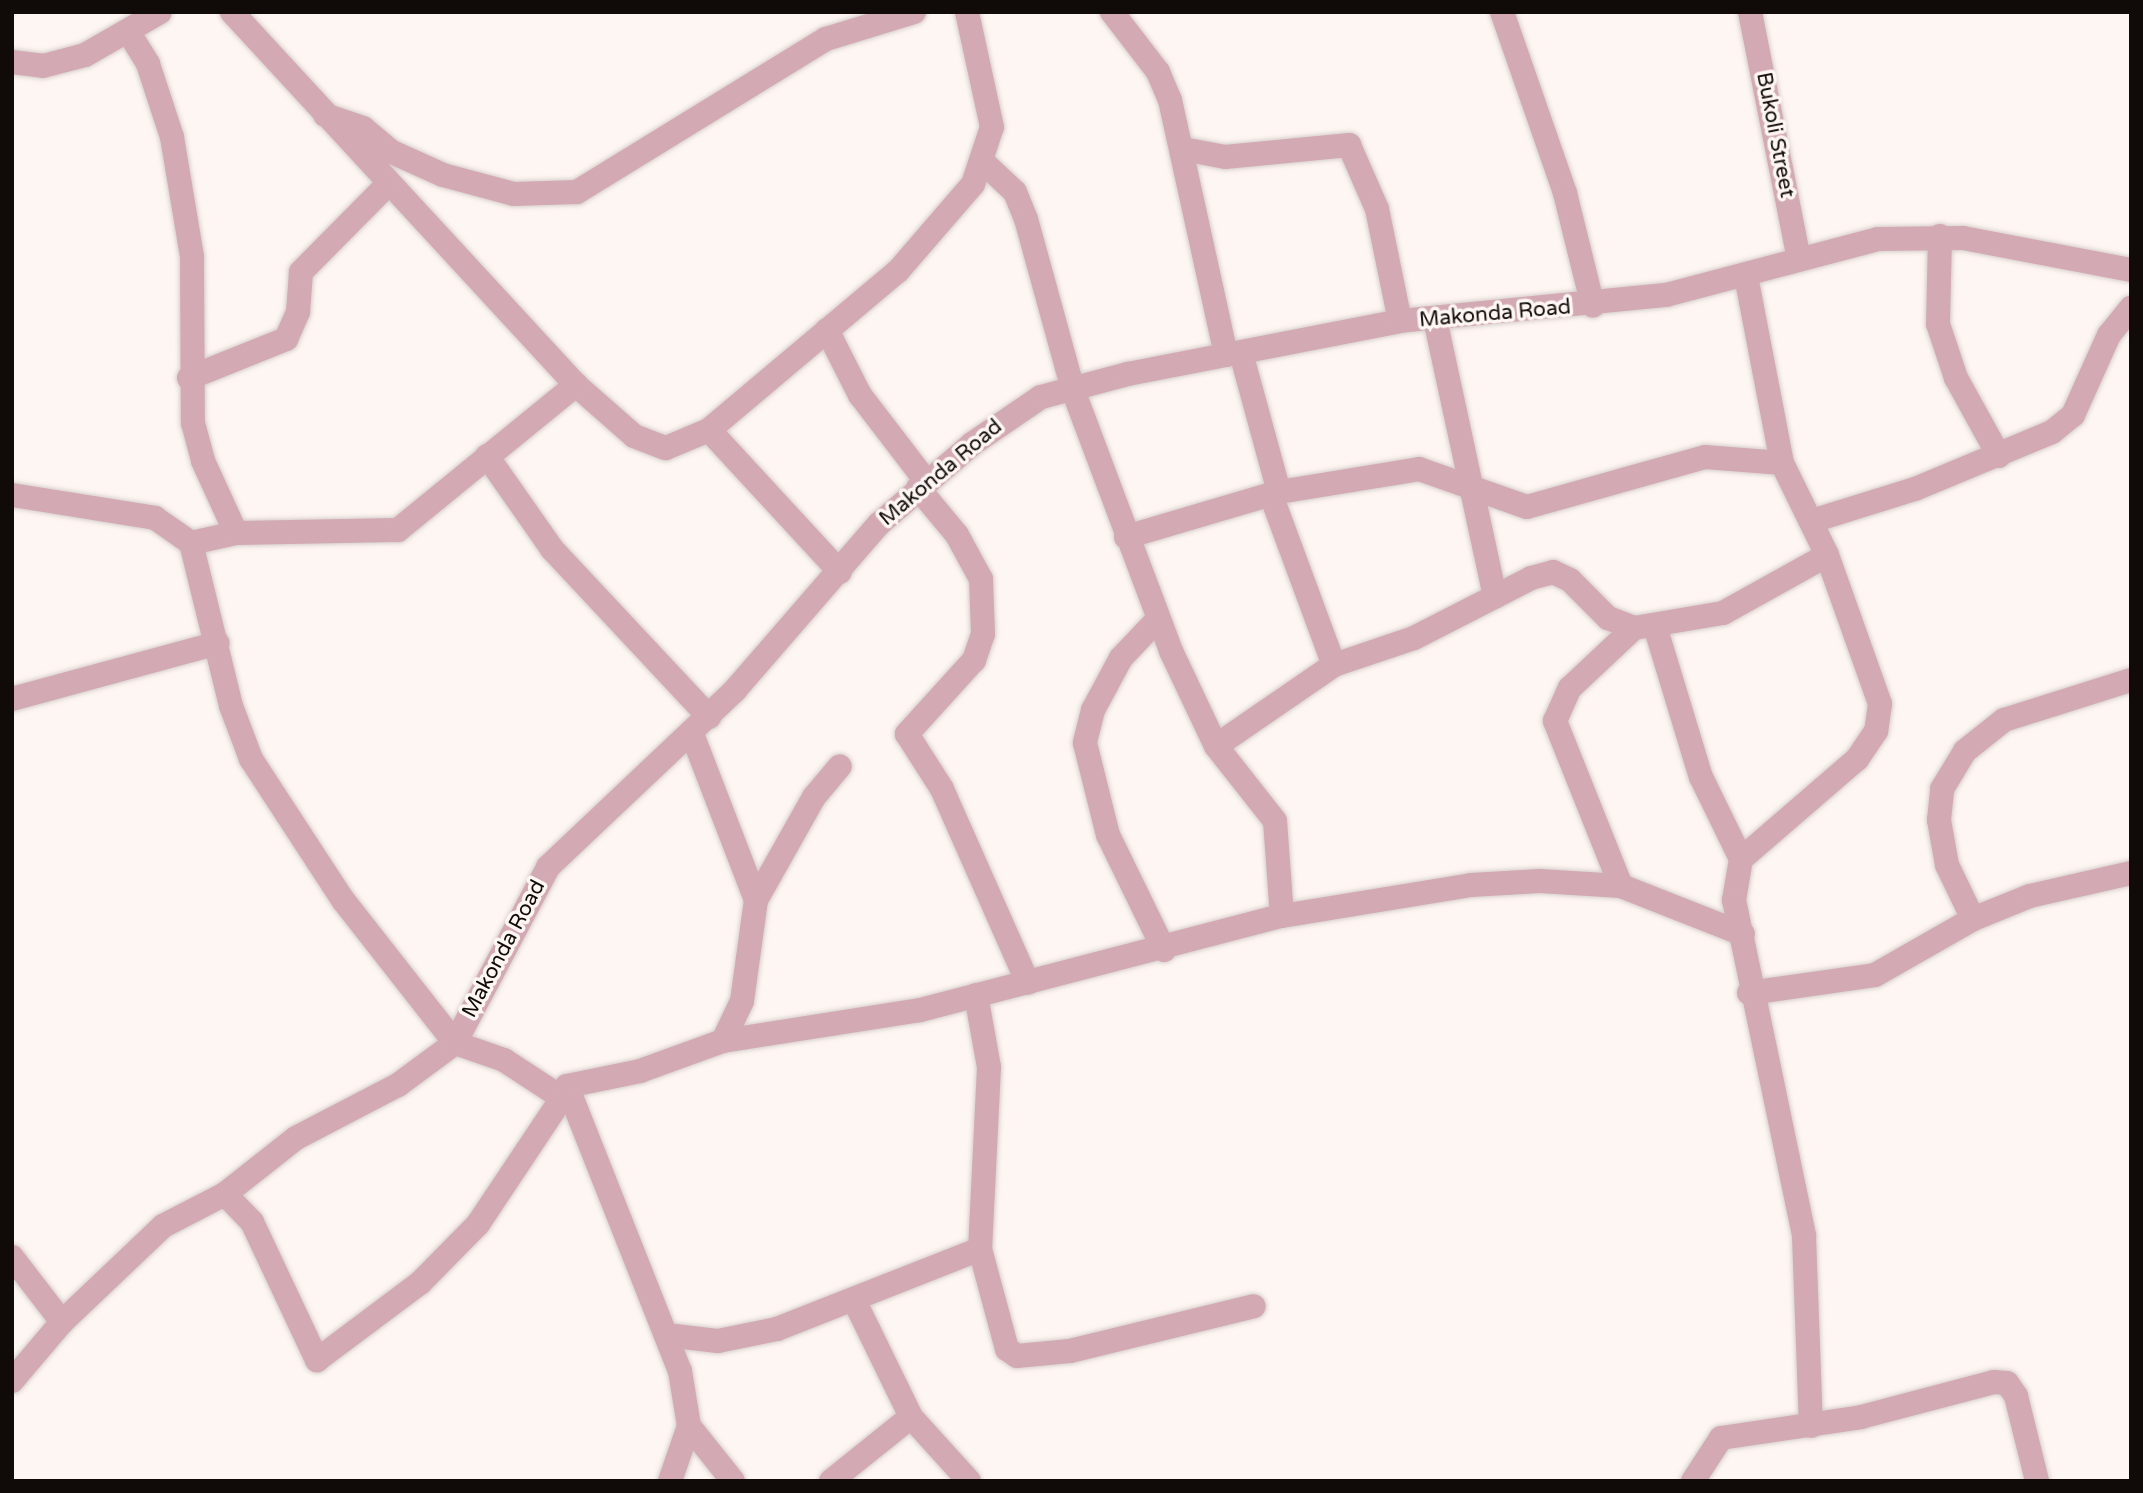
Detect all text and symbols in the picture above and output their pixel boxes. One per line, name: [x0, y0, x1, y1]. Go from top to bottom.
street label: Bukoli Street: [1751, 70, 1799, 200]
street label: Makonda Road: [1418, 295, 1572, 333]
street label: Makonda Road: [875, 414, 1007, 532]
street label: Makonda Road: [457, 876, 551, 1022]

